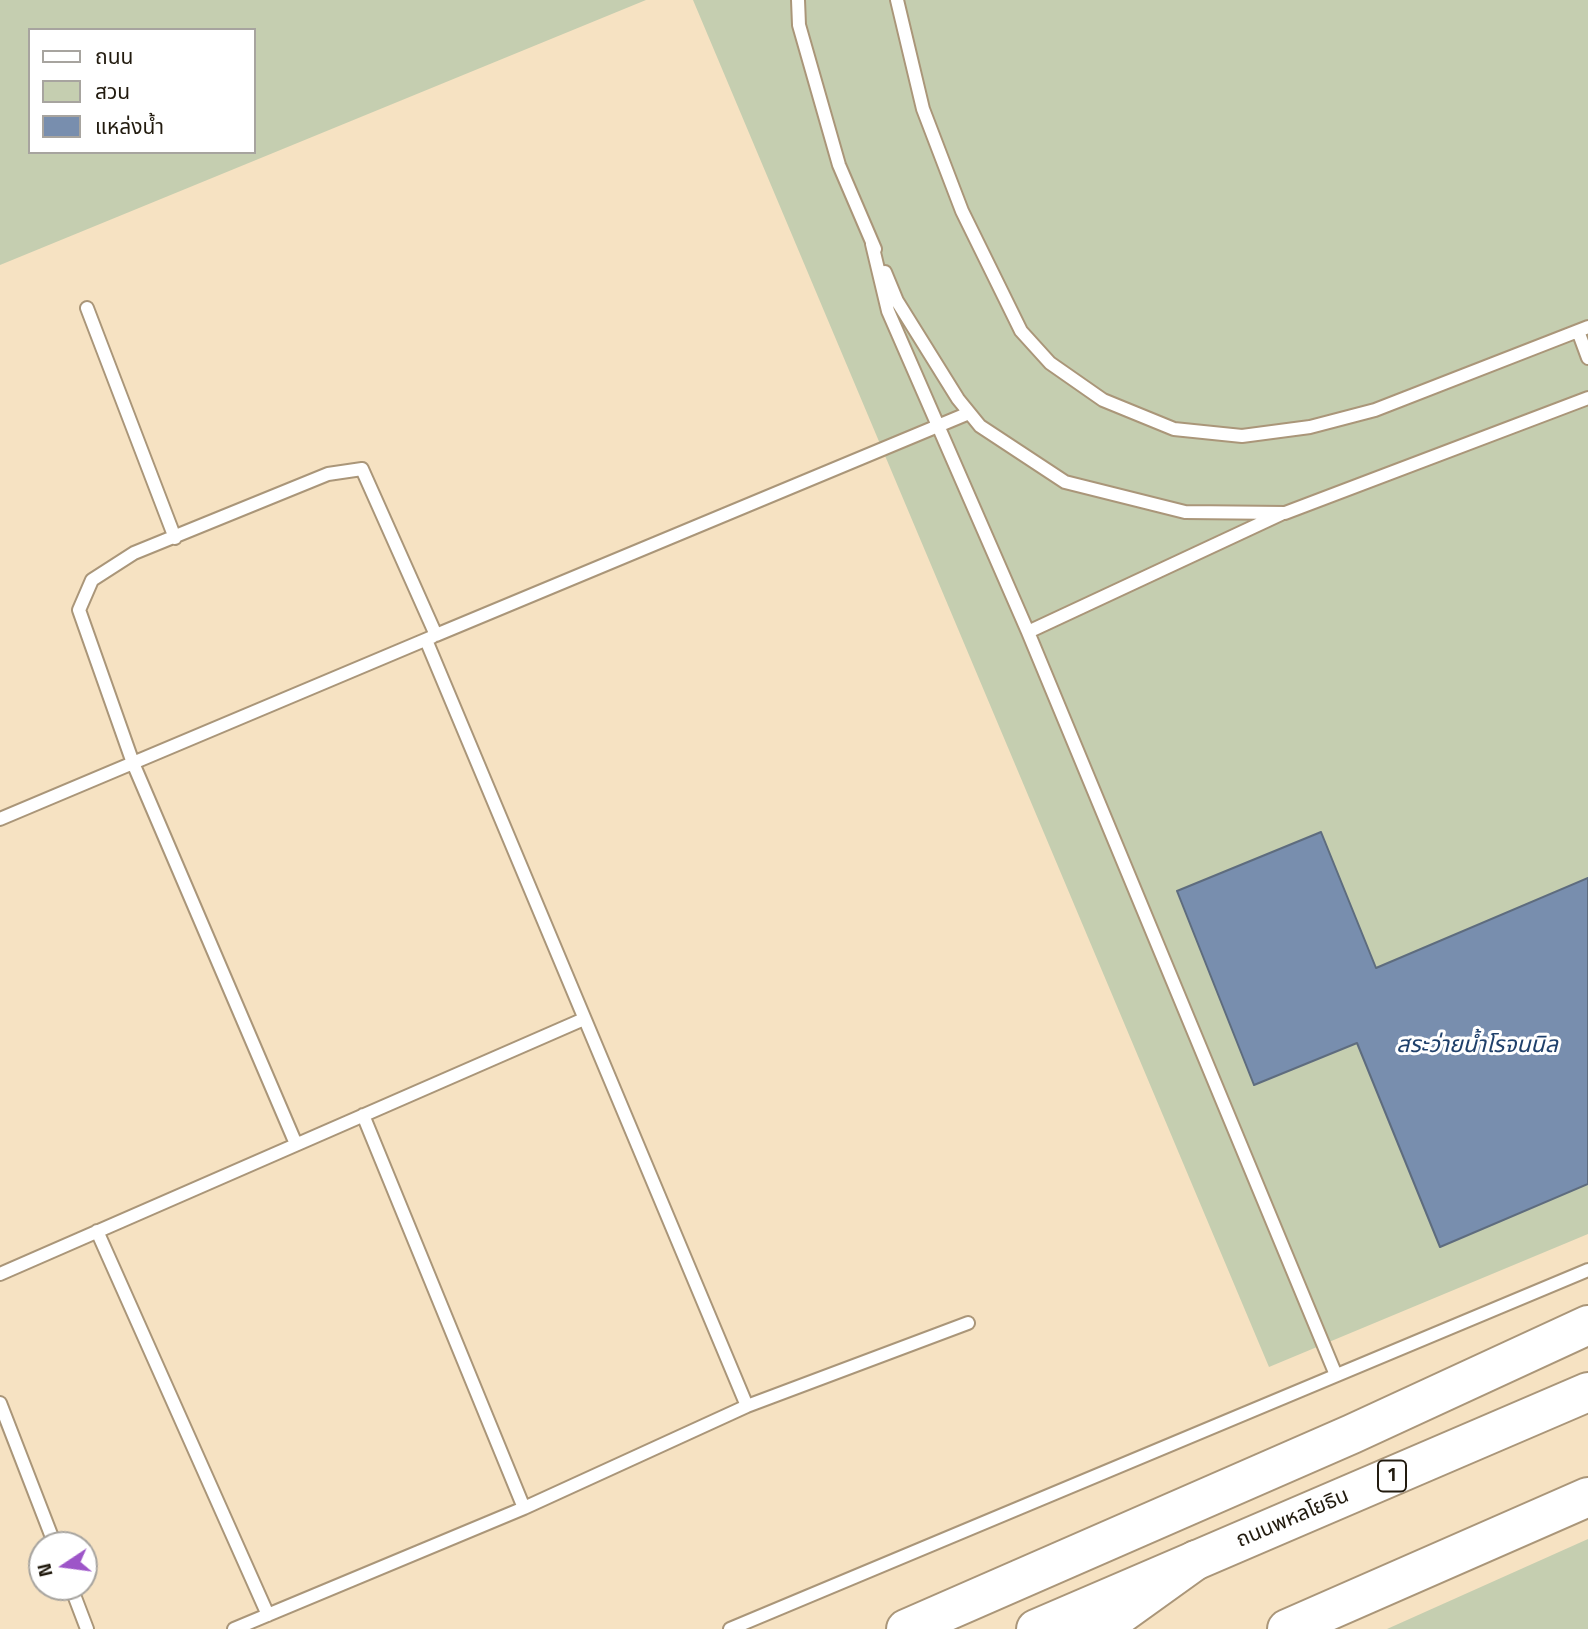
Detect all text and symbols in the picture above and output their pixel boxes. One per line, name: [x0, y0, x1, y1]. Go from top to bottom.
legend: [28, 28, 256, 154]
text: ถนน: [95, 40, 133, 72]
text: สวน: [95, 75, 130, 107]
text: แหล่งน้ำ: [95, 110, 164, 142]
water label: สระว่ายน้ำโรจนนิล: [1396, 1032, 1558, 1060]
road number: 1: [1378, 1460, 1406, 1492]
street label: ถนนพหลโยธิน: [1233, 1484, 1353, 1554]
north arrow: [28, 1531, 98, 1601]
text: N: [28, 1561, 60, 1580]

